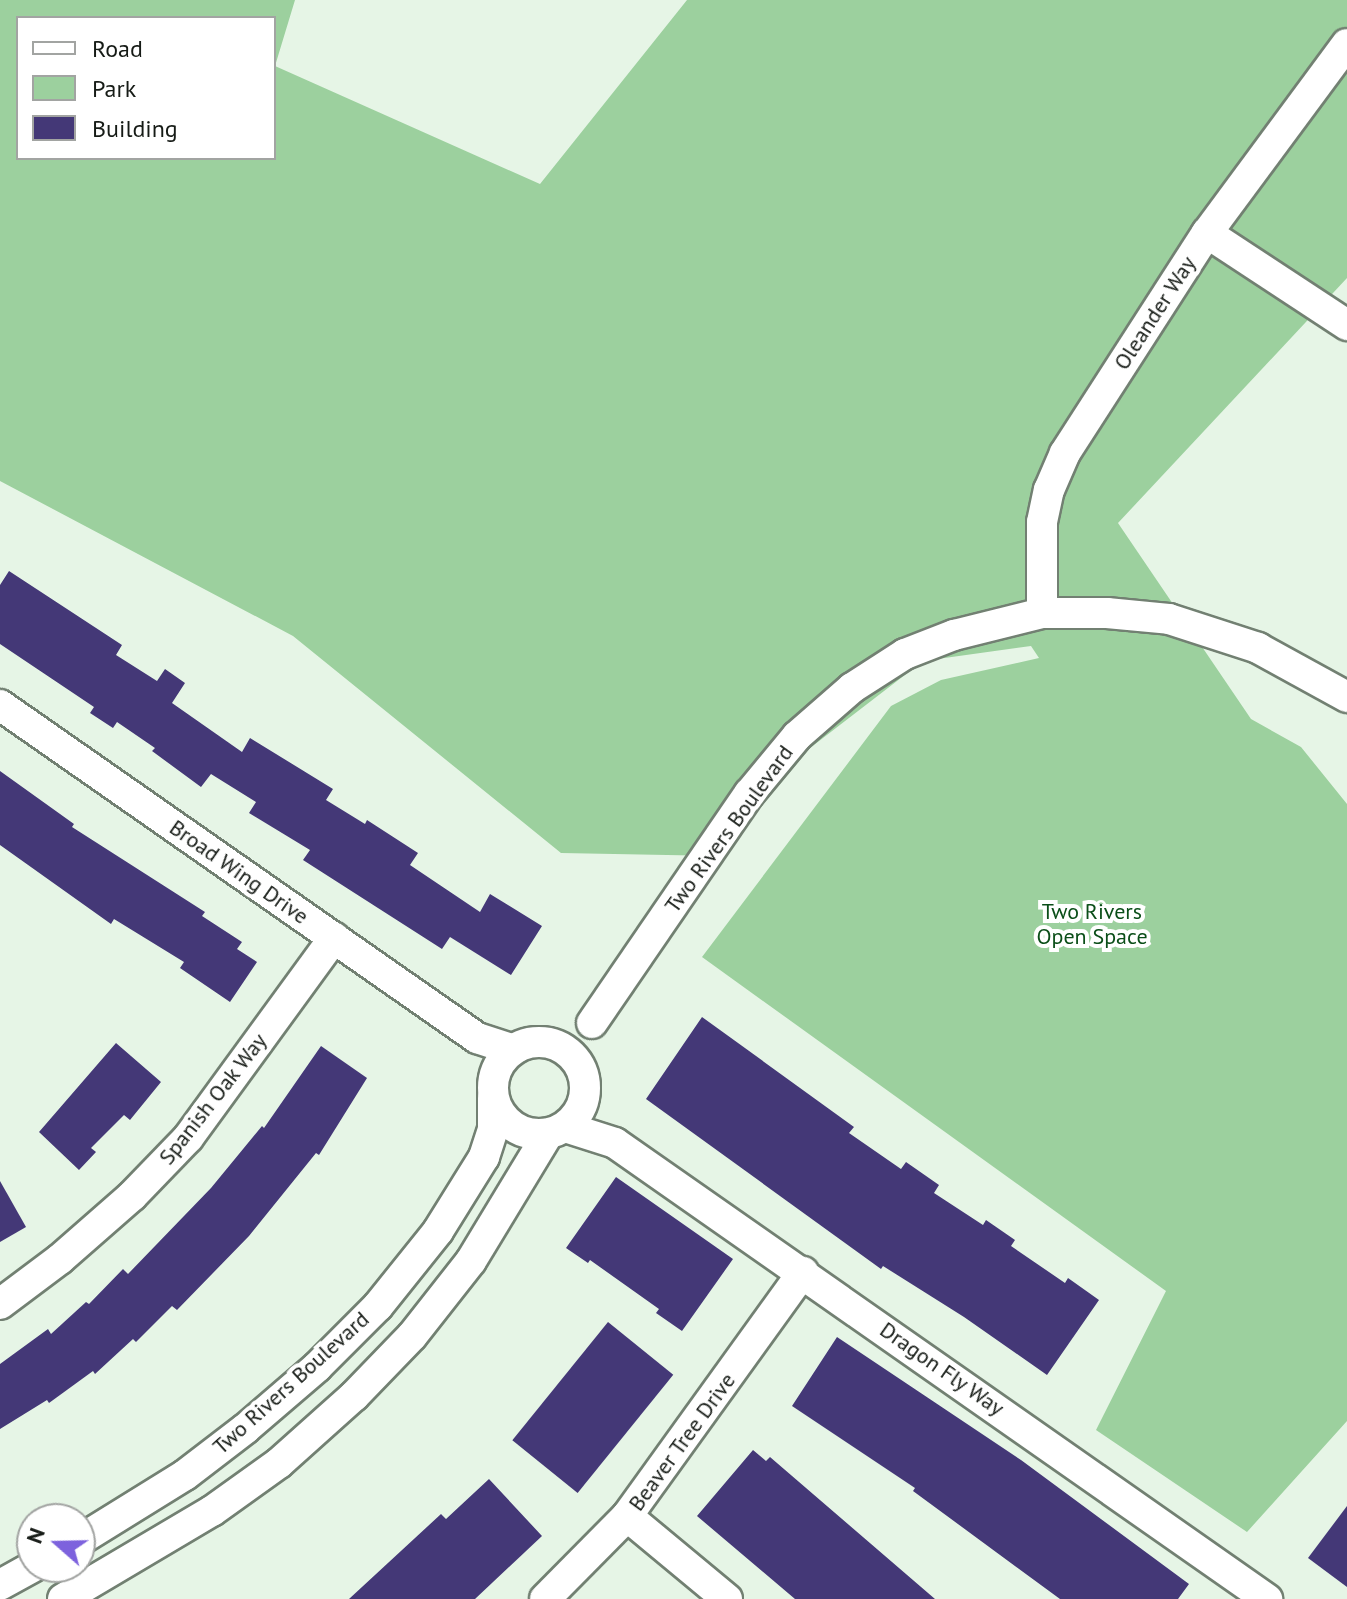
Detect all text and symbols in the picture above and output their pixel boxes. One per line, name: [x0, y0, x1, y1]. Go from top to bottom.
legend: [16, 16, 276, 160]
text: Road: [92, 33, 143, 64]
text: Park: [92, 73, 136, 104]
text: Building: [92, 113, 178, 144]
street label: Oleander Way: [1108, 251, 1202, 375]
street label: Two Rivers Boulevard: [659, 740, 799, 918]
street label: Broad Wing Drive: [164, 814, 314, 930]
park label: Two Rivers Open Space: [1036, 898, 1148, 950]
street label: Spanish Oak Way: [153, 1028, 273, 1170]
street label: Two Rivers Boulevard: [208, 1306, 374, 1460]
street label: Dragon Fly Way: [874, 1316, 1010, 1422]
street label: Beaver Tree Drive: [623, 1368, 741, 1516]
north arrow: [16, 1503, 96, 1583]
text: N: [20, 1524, 51, 1547]

